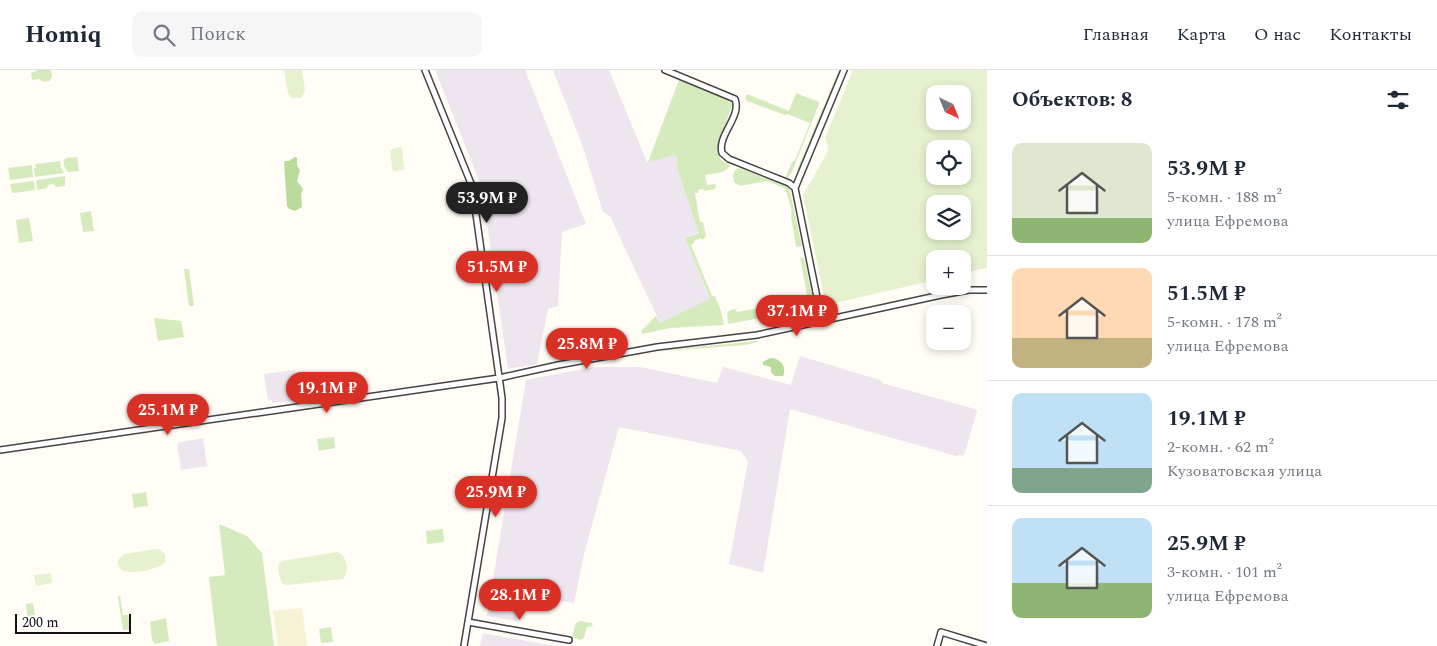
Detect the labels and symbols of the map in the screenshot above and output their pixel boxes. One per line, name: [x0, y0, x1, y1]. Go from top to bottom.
north arrow: [926, 85, 971, 130]
pin: 53.9M ₽: [441, 182, 533, 224]
pin: 51.5M ₽: [451, 250, 543, 293]
pin: 37.1M ₽: [751, 294, 843, 337]
pin: 25.8M ₽: [541, 328, 633, 370]
pin: 19.1M ₽: [281, 372, 373, 414]
pin: 25.1M ₽: [122, 394, 214, 436]
pin: 25.9M ₽: [450, 476, 542, 518]
pin: 28.1M ₽: [474, 578, 566, 621]
scale bar: [15, 611, 131, 634]

